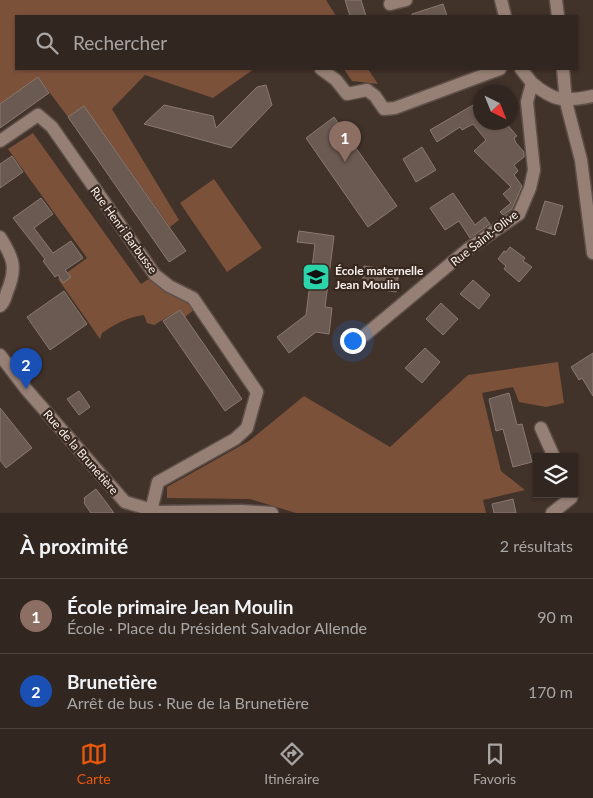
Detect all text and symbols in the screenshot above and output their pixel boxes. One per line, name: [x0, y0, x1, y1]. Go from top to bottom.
search box: [15, 15, 578, 70]
icon: search: [33, 29, 61, 57]
text: Rechercher: [73, 31, 167, 54]
north arrow: [473, 85, 518, 130]
pin: 1: [329, 121, 361, 162]
street label: Rue Henri Barbusse: [87, 184, 161, 276]
street label: Rue Saint-Olive: [447, 207, 521, 269]
school or university icon: École maternelle Jean Moulin: [301, 262, 331, 292]
place label: École maternelle Jean Moulin: [335, 263, 424, 292]
your location: [340, 328, 366, 354]
pin: 2: [10, 348, 42, 389]
street label: Rue de la Brunetière: [40, 407, 122, 497]
map controls: [533, 453, 578, 498]
button: layers: [533, 453, 578, 498]
text: À proximité: [20, 533, 128, 558]
text: 2 résultats: [500, 536, 573, 555]
text: École primaire Jean Moulin: [67, 595, 294, 618]
text: 1: [31, 607, 41, 626]
text: 90 m: [537, 607, 573, 626]
text: École · Place du Président Salvador Allende: [67, 618, 367, 637]
text: Brunetière: [67, 670, 157, 693]
text: 2: [31, 682, 41, 701]
text: 170 m: [528, 682, 573, 701]
text: Arrêt de bus · Rue de la Brunetière: [67, 693, 309, 712]
tab: Carte: [77, 740, 111, 787]
tab: Itinéraire: [264, 740, 319, 787]
tab: Favoris: [473, 740, 516, 787]

